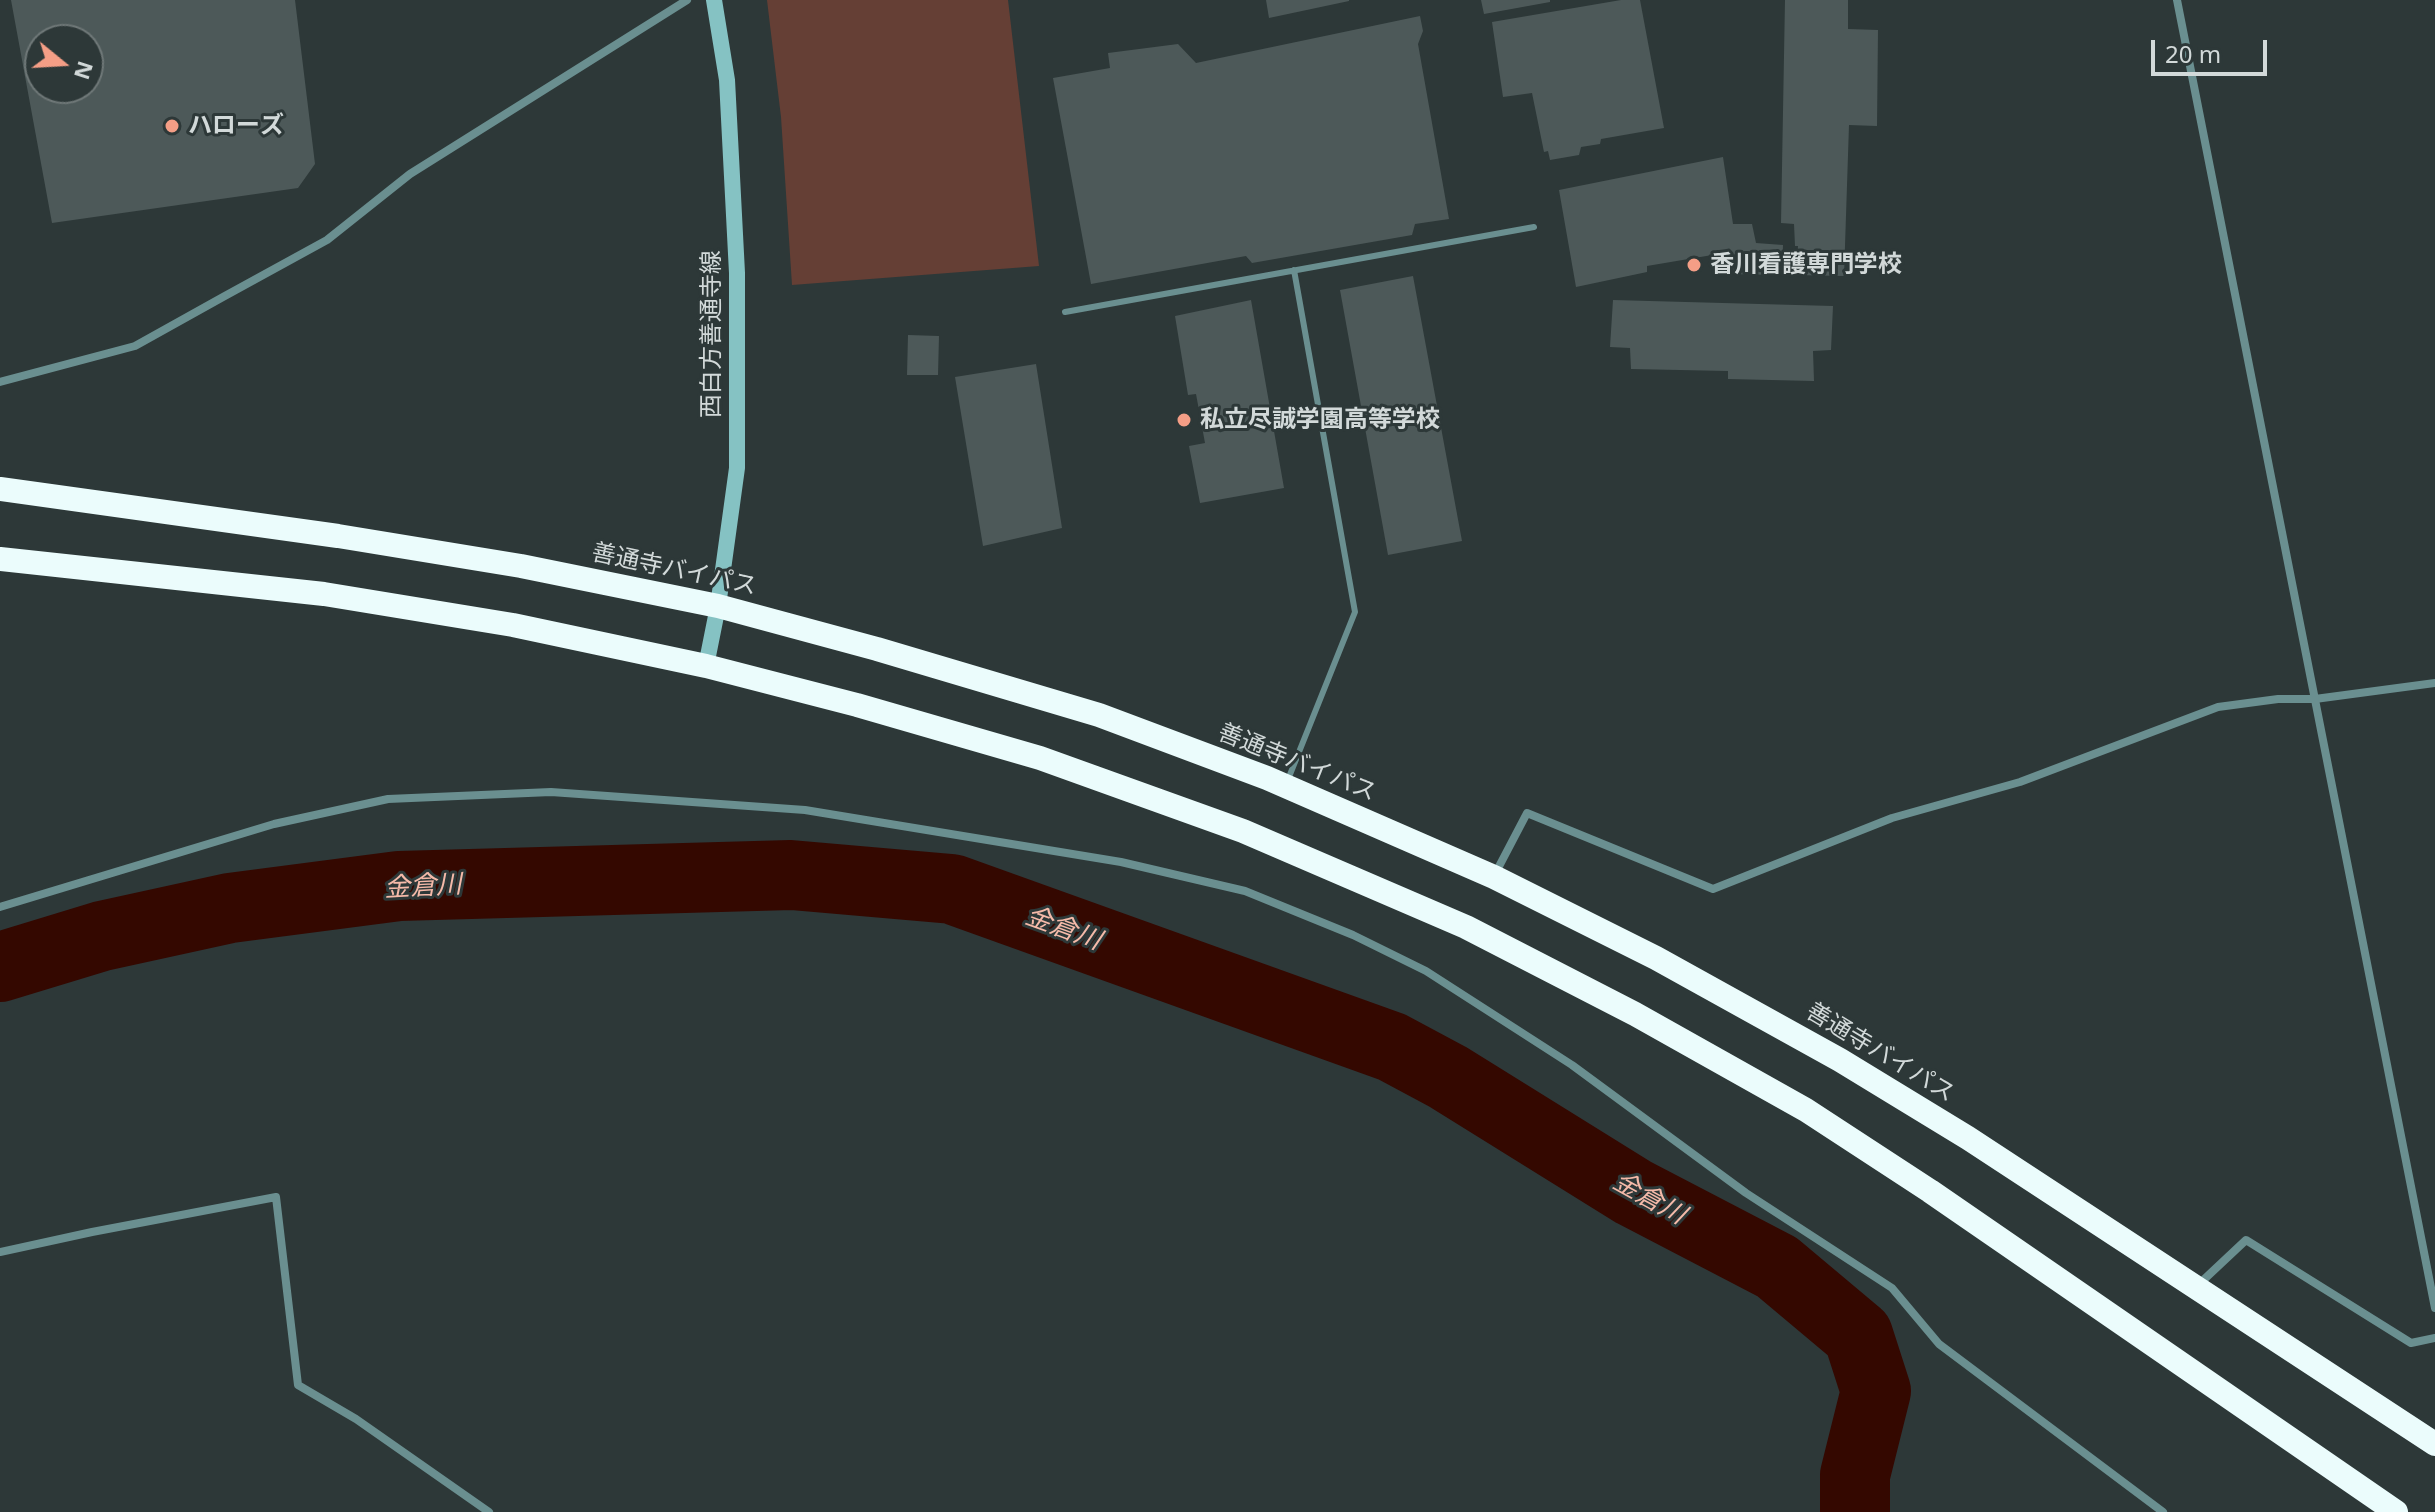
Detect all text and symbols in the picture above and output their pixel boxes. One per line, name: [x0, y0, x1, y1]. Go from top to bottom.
north arrow: [24, 24, 104, 104]
scale bar: [2155, 24, 2271, 74]
text: 20 m: [2165, 37, 2221, 70]
text: N: [68, 58, 102, 84]
place label: ハローズ: [188, 112, 284, 140]
marker: ハローズ: [163, 117, 181, 135]
street label: 西白方善通寺線: [698, 250, 726, 418]
place label: 香川看護専門学校: [1710, 251, 1902, 279]
marker: 香川看護専門学校: [1685, 256, 1703, 274]
place label: 私立尽誠学園高等学校: [1200, 406, 1440, 434]
marker: 私立尽誠学園高等学校: [1175, 411, 1193, 429]
street label: 善通寺バイパス: [589, 538, 759, 602]
street label: 善通寺バイパス: [1214, 718, 1380, 808]
water label: 金倉川: [383, 869, 463, 905]
water label: 金倉川: [1021, 901, 1105, 957]
street label: 善通寺バイパス: [1801, 997, 1959, 1109]
water label: 金倉川: [1607, 1166, 1691, 1232]

